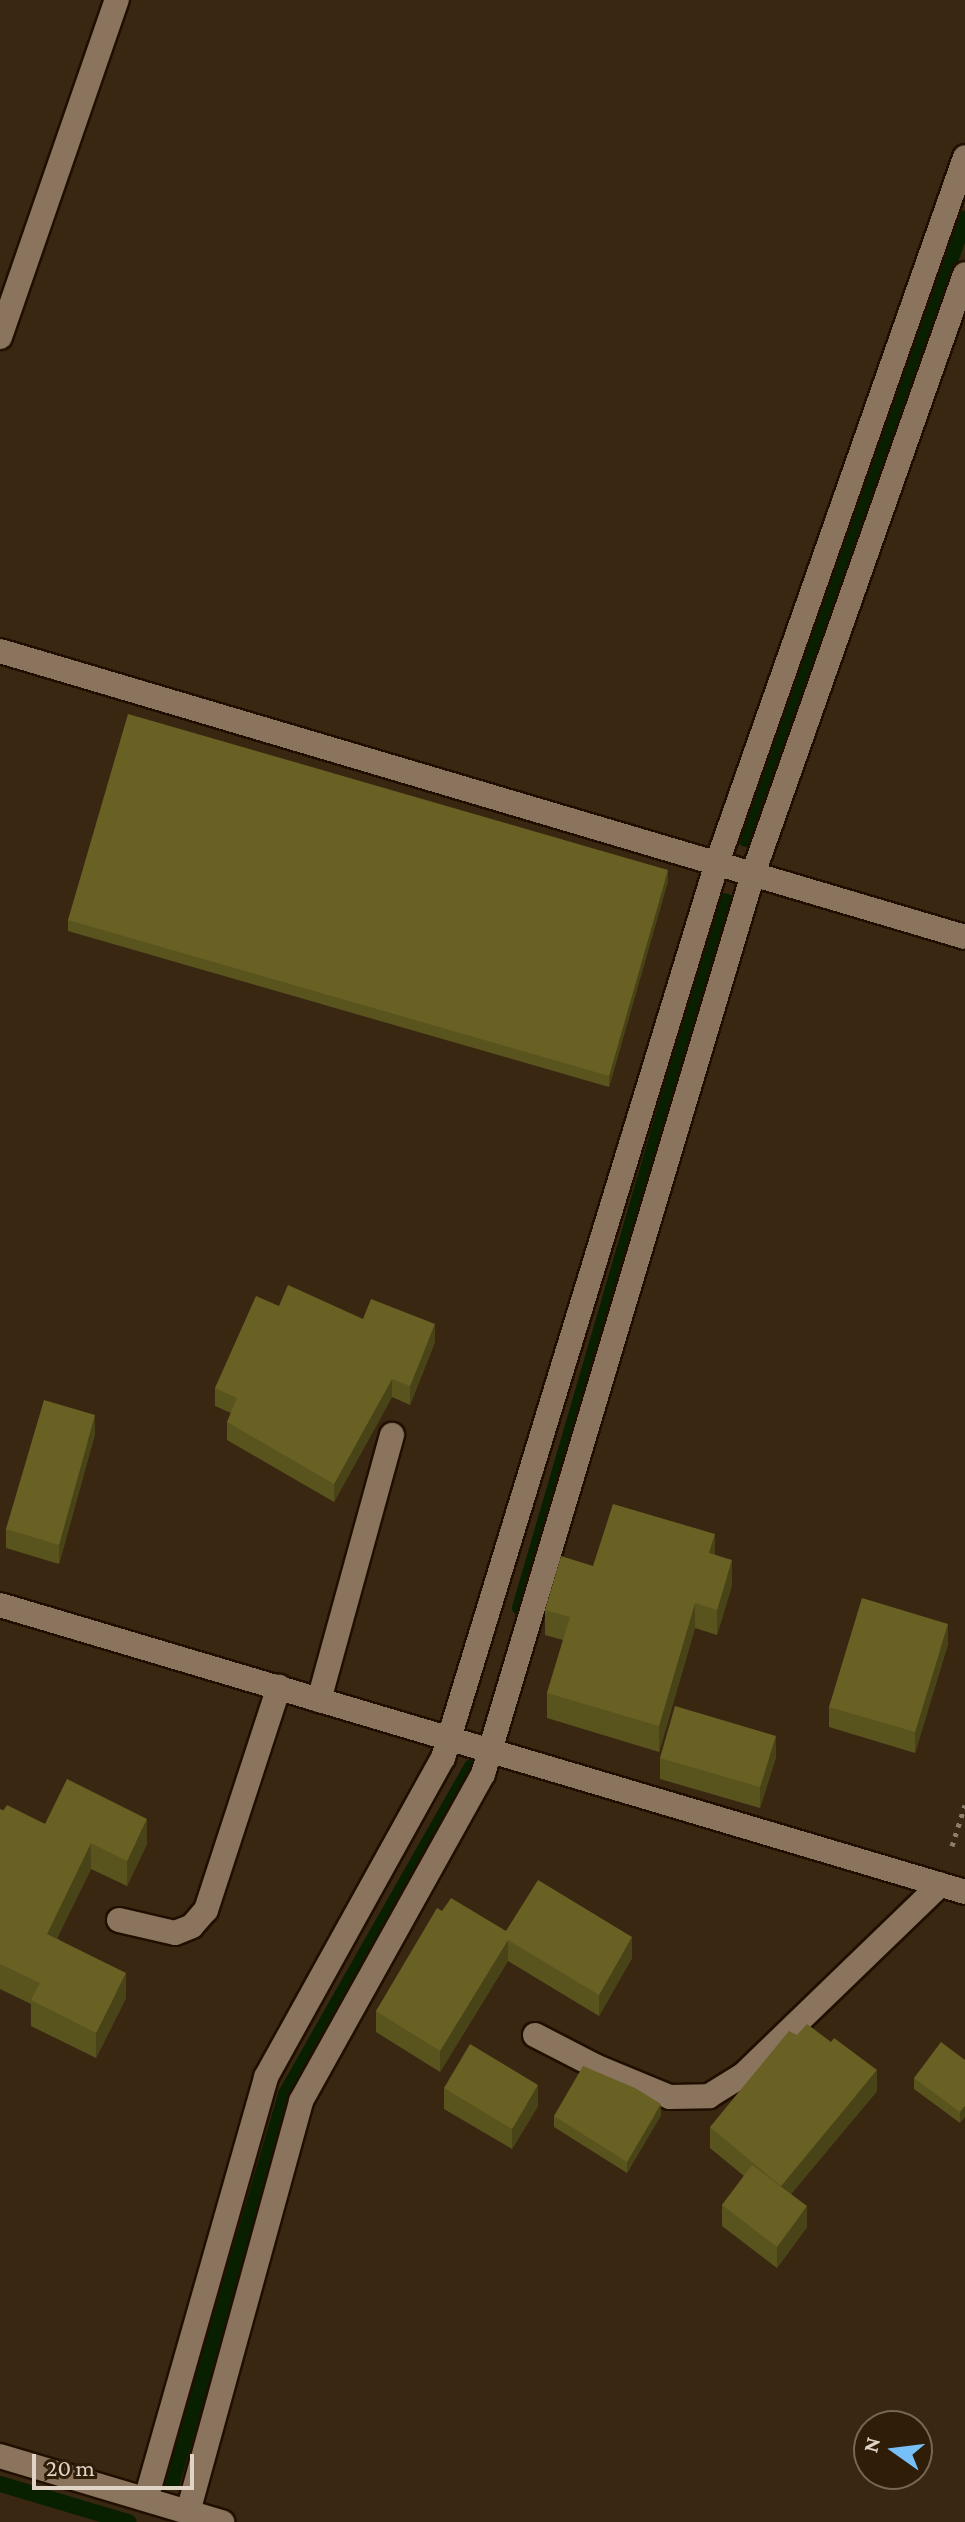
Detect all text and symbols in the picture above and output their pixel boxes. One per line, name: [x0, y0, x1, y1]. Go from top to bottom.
north arrow: [853, 2410, 933, 2490]
text: N: [857, 2434, 885, 2455]
scale bar: [36, 2438, 198, 2488]
text: 20 m: [46, 2454, 95, 2481]

